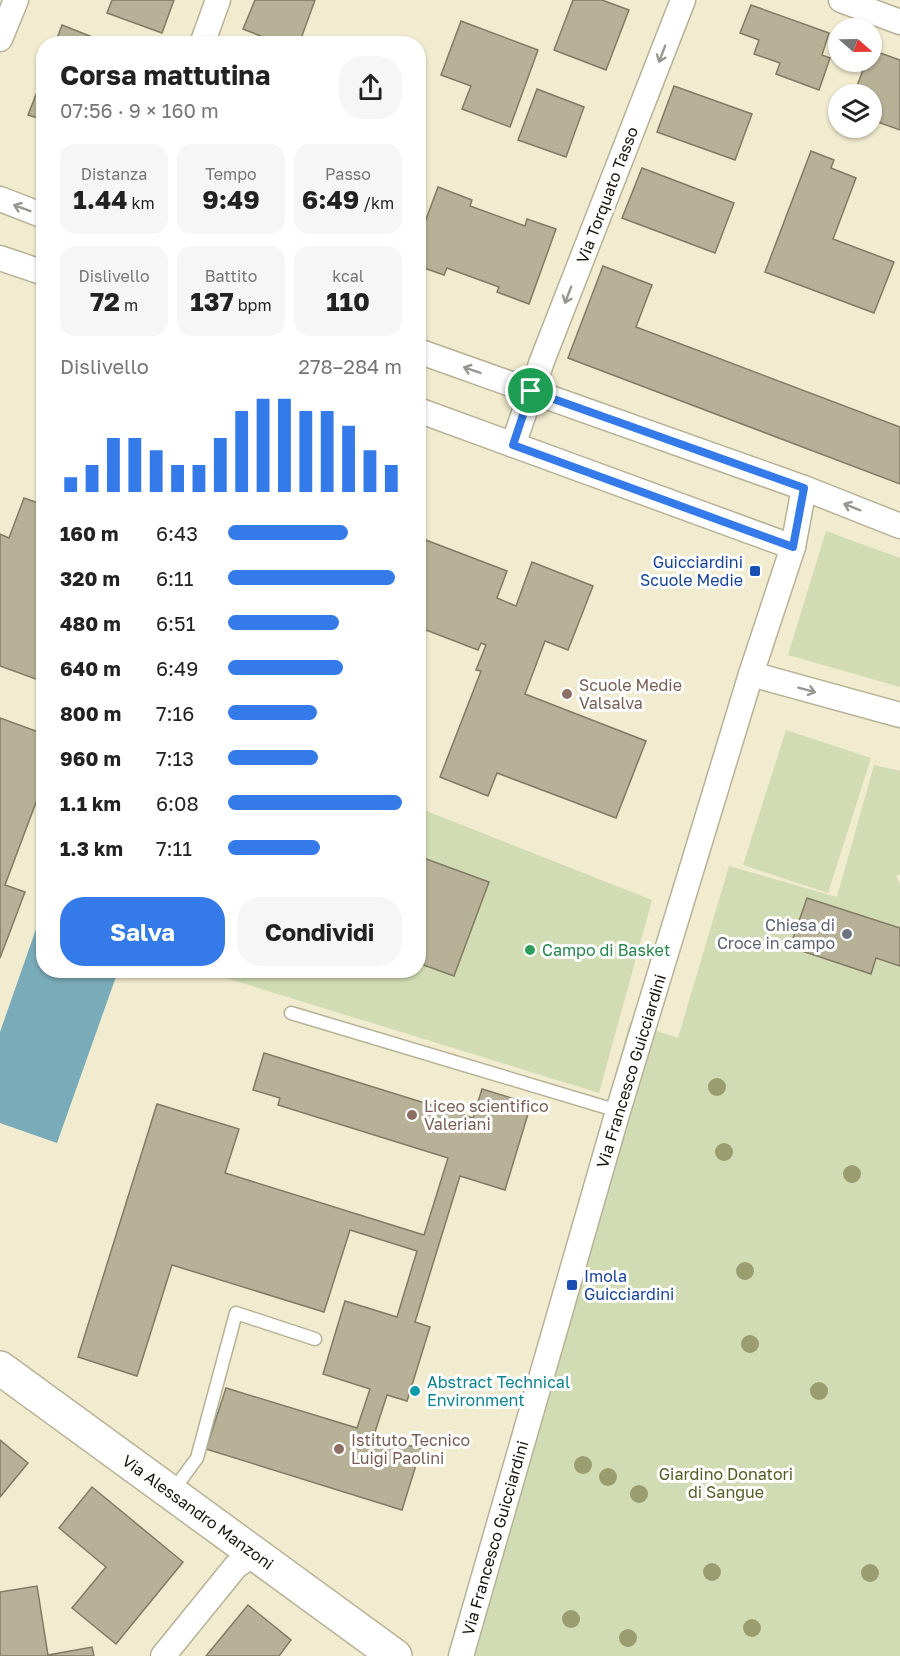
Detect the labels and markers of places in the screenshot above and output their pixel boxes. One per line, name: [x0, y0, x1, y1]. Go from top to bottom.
pin: [505, 365, 556, 416]
place label: Guicciardini Scuole Medie: [640, 552, 743, 590]
marker: Guicciardini Scuole Medie: [748, 564, 762, 578]
place label: Scuole Medie Valsalva: [579, 675, 682, 713]
marker: Scuole Medie Valsalva: [560, 687, 574, 701]
place label: Chiesa di Croce in campo: [717, 915, 835, 953]
marker: Chiesa di Croce in campo: [840, 927, 854, 941]
place label: Campo di Basket: [542, 940, 670, 960]
marker: Campo di Basket: [523, 943, 537, 957]
place label: Liceo scientifico Valeriani: [424, 1096, 549, 1134]
marker: Liceo scientifico Valeriani: [405, 1108, 419, 1122]
place label: Imola Guicciardini: [584, 1266, 674, 1304]
marker: Imola Guicciardini: [565, 1278, 579, 1292]
place label: Abstract Technical Environment: [427, 1372, 570, 1410]
marker: Abstract Technical Environment: [408, 1384, 422, 1398]
place label: Istituto Tecnico Luigi Paolini: [351, 1430, 470, 1468]
marker: Istituto Tecnico Luigi Paolini: [332, 1442, 346, 1456]

